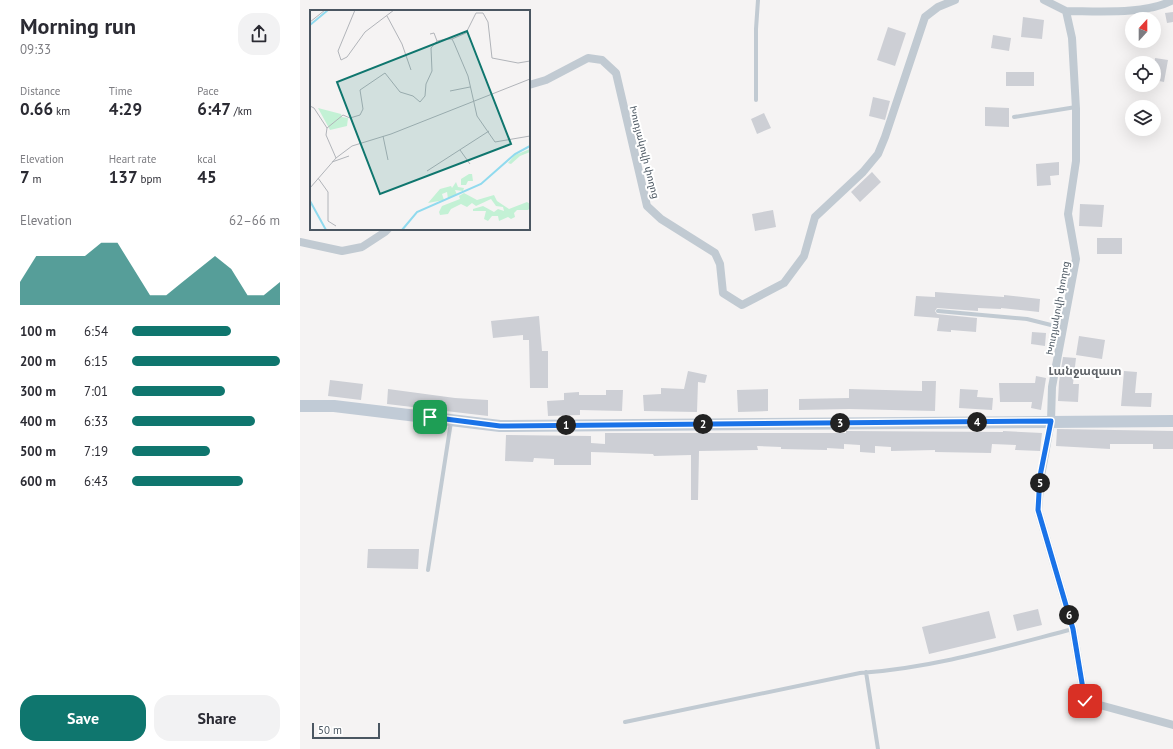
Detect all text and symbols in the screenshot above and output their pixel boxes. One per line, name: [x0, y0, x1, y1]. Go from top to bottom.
inset map: [310, 10, 530, 230]
text: Morning run: [20, 12, 136, 40]
north arrow: [1125, 12, 1161, 48]
map controls: [1125, 12, 1161, 136]
button: share: [238, 13, 280, 55]
text: 09:33: [20, 41, 51, 58]
button: locate: [1125, 56, 1161, 92]
text: Distance: [20, 84, 60, 98]
text: Time: [109, 84, 132, 98]
text: Pace: [197, 84, 219, 98]
text: 0.66: [20, 98, 53, 120]
text: 4:29: [109, 98, 142, 120]
text: 6:47: [197, 98, 231, 120]
button: layers: [1125, 100, 1161, 136]
text: km: [53, 104, 70, 118]
text: /km: [231, 104, 252, 118]
street label: Խուդյակովի փողոց: [627, 104, 662, 200]
text: Elevation: [20, 152, 64, 166]
text: Heart rate: [109, 152, 156, 166]
text: kcal: [197, 152, 216, 166]
text: 7: [20, 166, 30, 188]
text: 137: [109, 166, 138, 188]
text: 45: [197, 166, 217, 188]
text: m: [30, 172, 42, 186]
text: bpm: [138, 172, 161, 186]
text: Elevation: [20, 212, 72, 229]
text: 62–66 m: [229, 212, 280, 229]
street label: Խուդյակովի փողոց: [1043, 260, 1072, 356]
text: 100 m: [20, 323, 56, 340]
text: 6:54: [84, 323, 108, 340]
text: 200 m: [20, 353, 56, 370]
text: 6:15: [84, 353, 108, 370]
district label: Լանջազատ: [1048, 363, 1122, 378]
text: 300 m: [20, 383, 56, 400]
text: 7:01: [84, 383, 108, 400]
pin: [413, 400, 447, 434]
icon: arrive: [419, 406, 441, 428]
pin: 4: [967, 412, 987, 432]
text: 400 m: [20, 413, 56, 430]
text: 6:33: [84, 413, 108, 430]
pin: 3: [830, 413, 850, 433]
pin: 2: [693, 414, 713, 434]
pin: 1: [556, 415, 576, 435]
text: 4: [974, 415, 980, 429]
text: 3: [837, 416, 843, 430]
text: 2: [700, 417, 706, 431]
text: 1: [563, 418, 569, 432]
text: 500 m: [20, 443, 56, 460]
text: 7:19: [84, 443, 108, 460]
text: 600 m: [20, 473, 56, 490]
text: 6:43: [84, 473, 108, 490]
pin: 5: [1030, 473, 1050, 493]
text: 5: [1037, 476, 1043, 490]
pin: 6: [1059, 605, 1079, 625]
text: 6: [1066, 608, 1072, 622]
pin: [1068, 684, 1102, 718]
icon: check: [1074, 690, 1096, 712]
button: Save: [20, 695, 146, 741]
button: Share: [154, 695, 280, 741]
scale bar: [312, 721, 380, 740]
text: 50 m: [318, 723, 342, 737]

